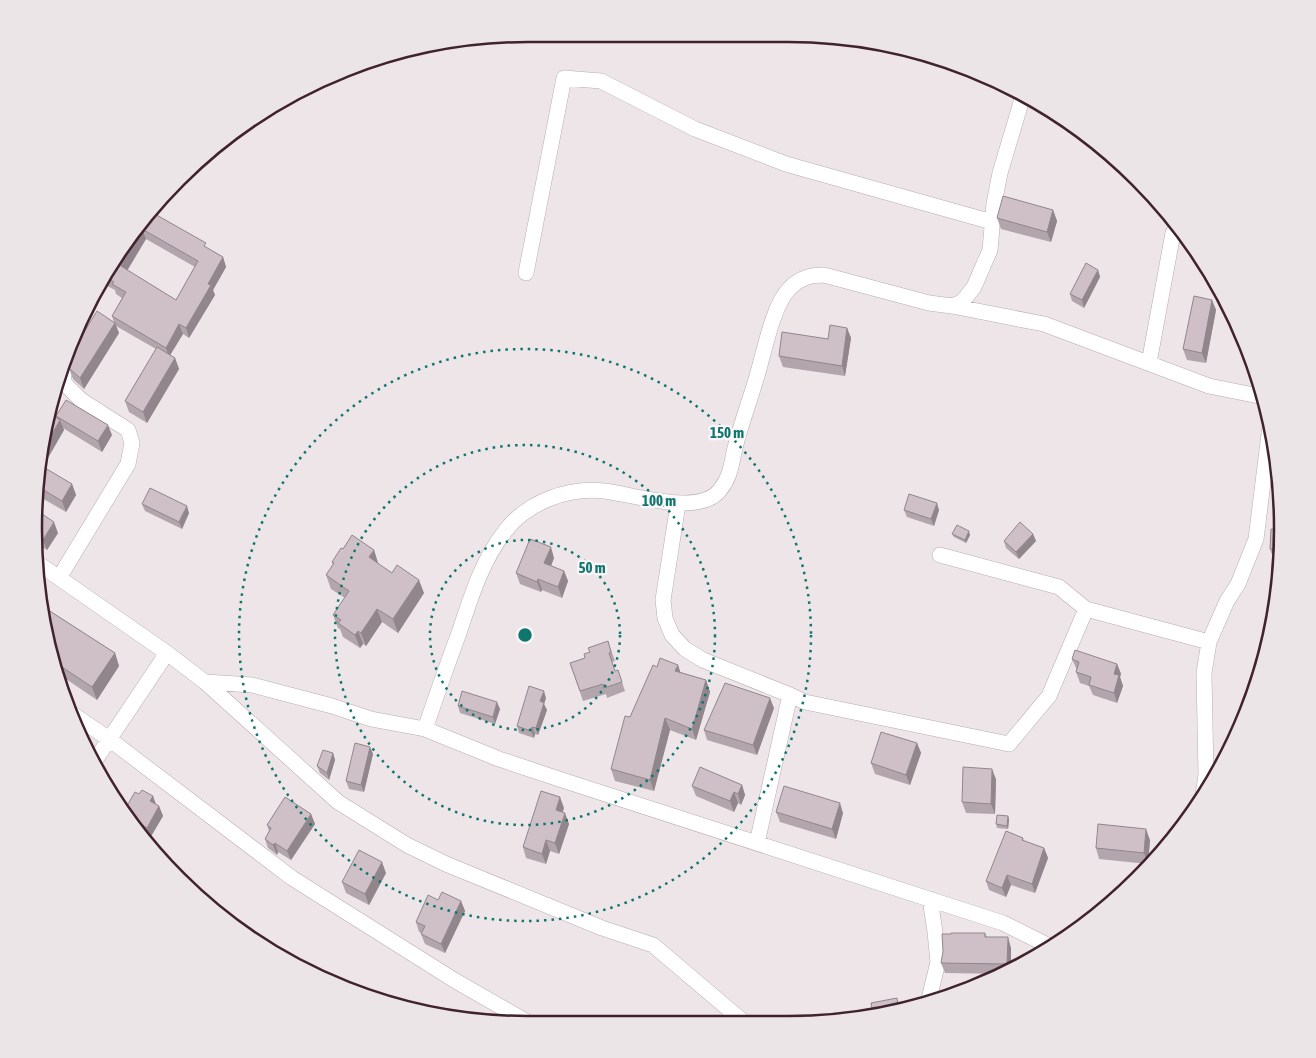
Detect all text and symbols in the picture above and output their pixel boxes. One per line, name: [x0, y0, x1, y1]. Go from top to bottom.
text: 150 m: [710, 424, 744, 441]
text: 100 m: [642, 492, 676, 509]
text: 50 m: [579, 559, 606, 576]
centre of rings: [516, 626, 534, 644]

